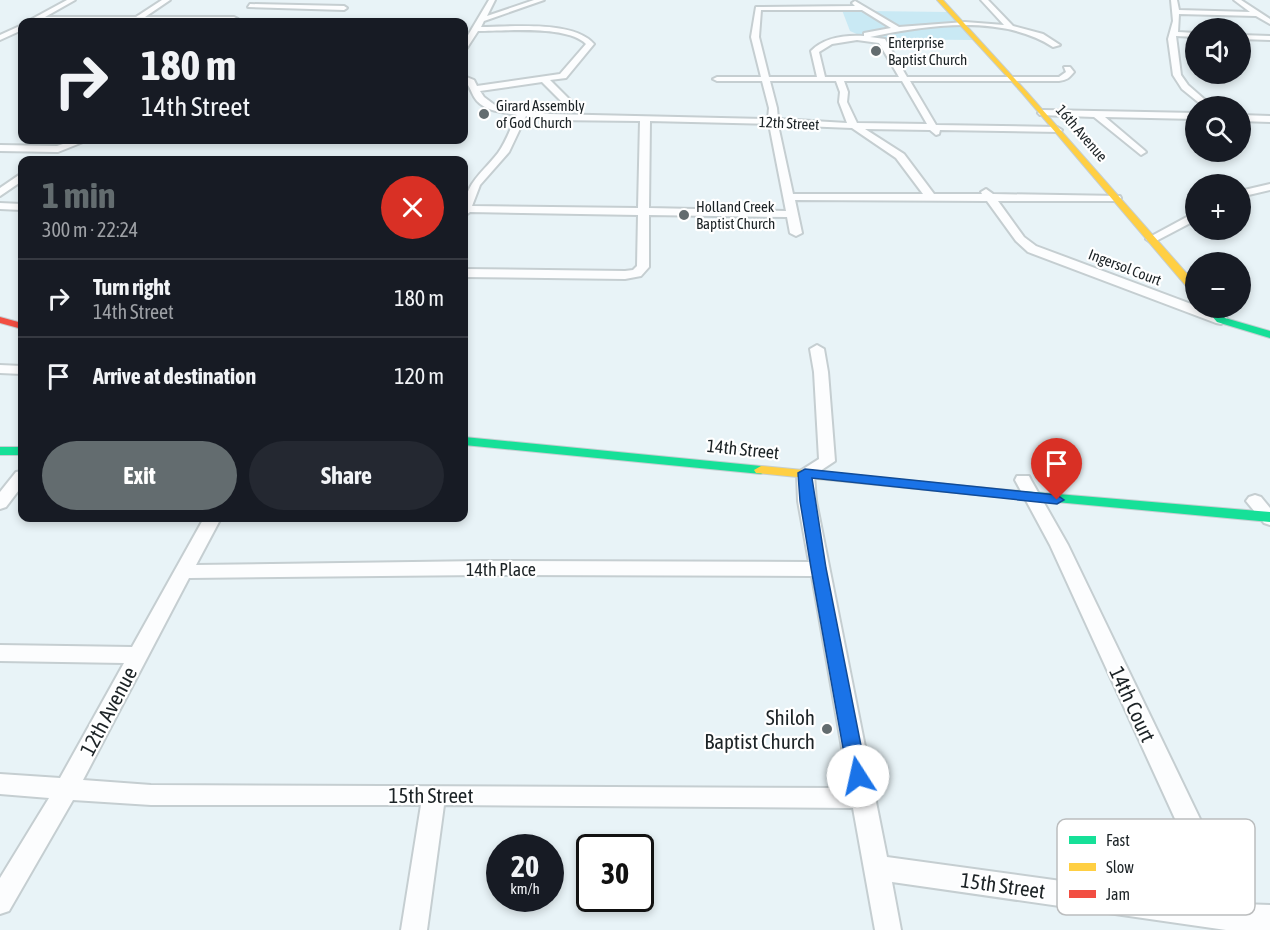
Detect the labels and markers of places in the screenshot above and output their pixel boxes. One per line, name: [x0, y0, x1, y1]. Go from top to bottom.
place label: Enterprise Baptist Church: [888, 34, 967, 68]
marker: Enterprise Baptist Church: [869, 44, 883, 58]
place label: Girard Assembly of God Church: [496, 97, 585, 131]
marker: Girard Assembly of God Church: [477, 107, 491, 121]
place label: Holland Creek Baptist Church: [696, 198, 775, 232]
marker: Holland Creek Baptist Church: [677, 208, 691, 222]
pin: [1031, 438, 1082, 500]
place label: Shiloh Baptist Church: [704, 705, 815, 753]
marker: Shiloh Baptist Church: [820, 722, 834, 736]

